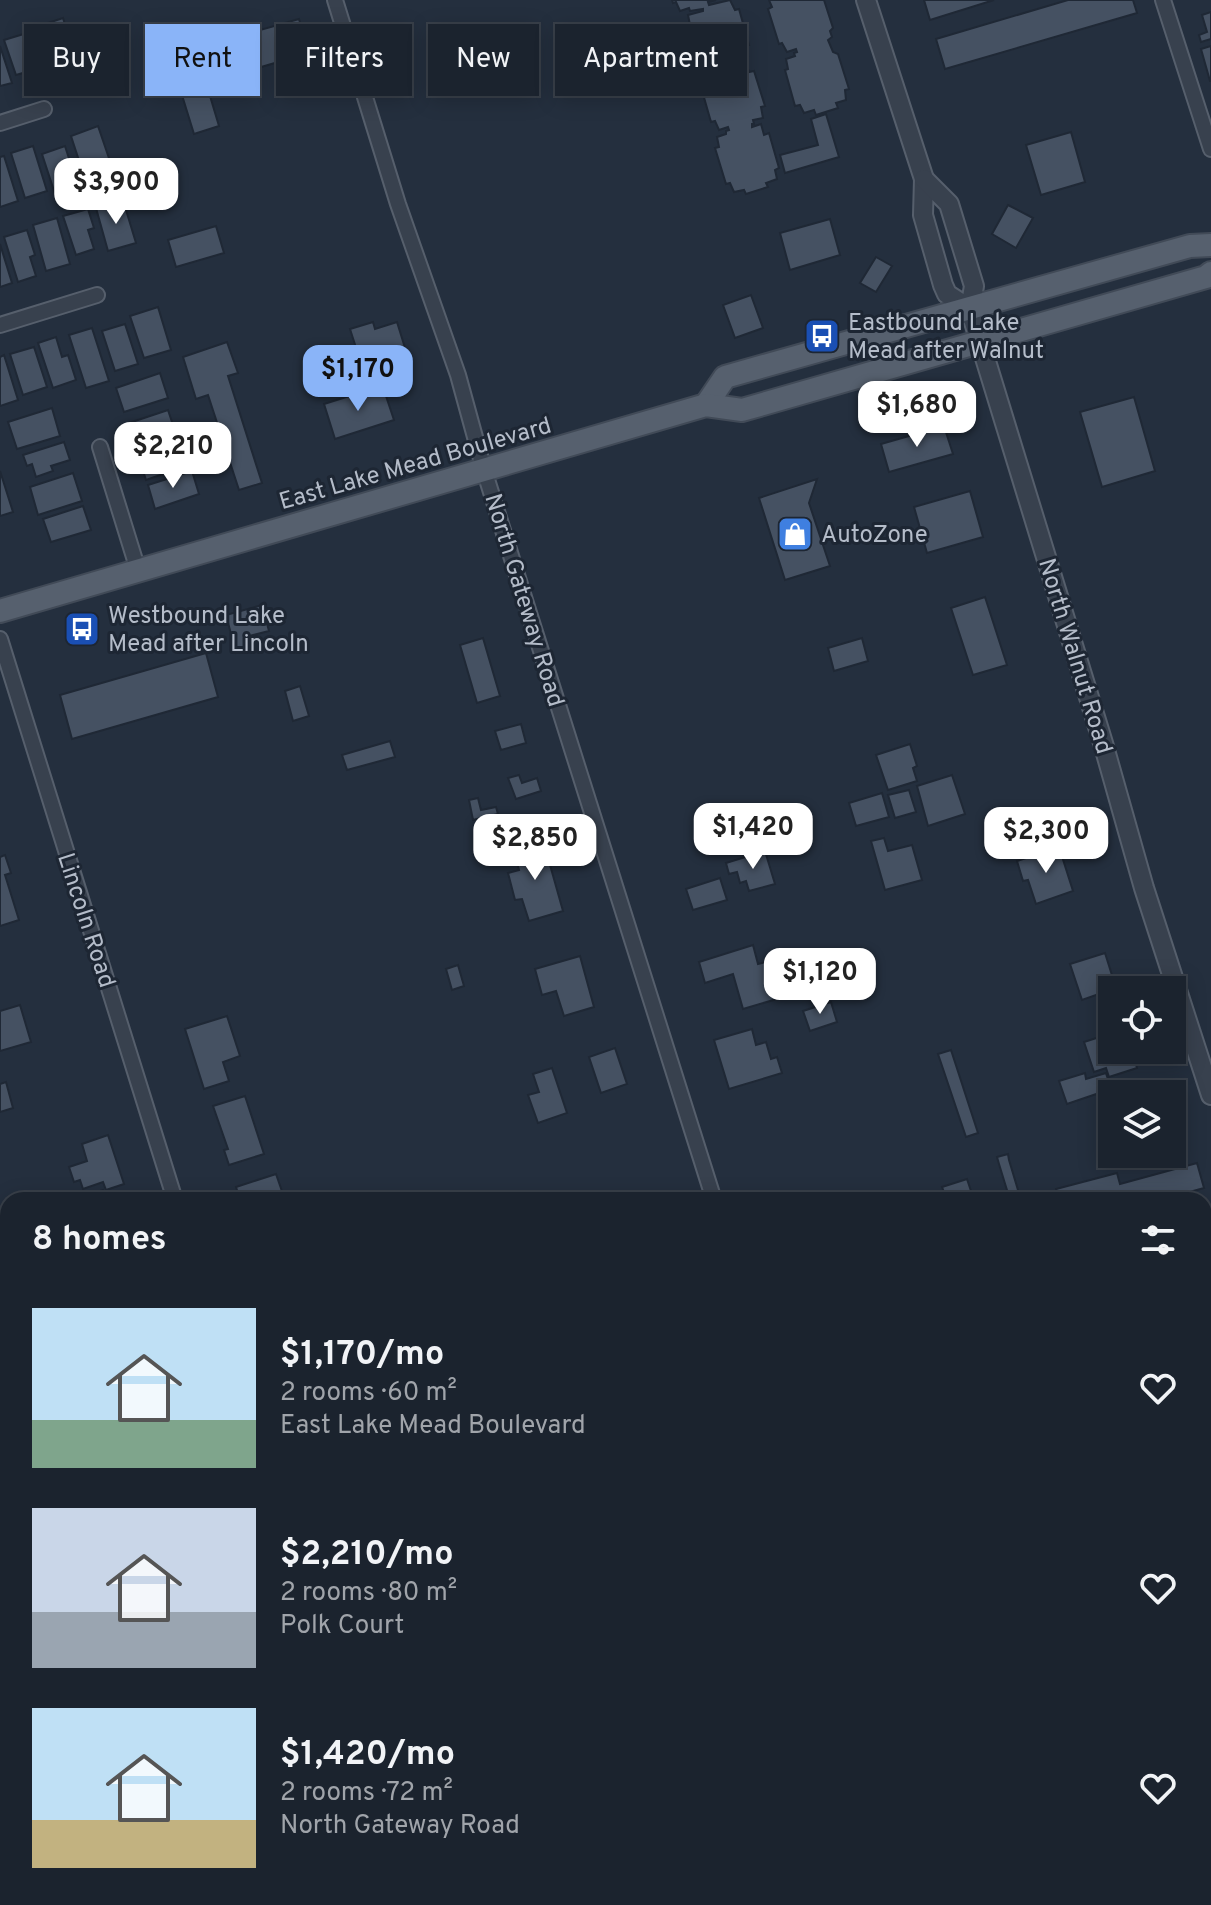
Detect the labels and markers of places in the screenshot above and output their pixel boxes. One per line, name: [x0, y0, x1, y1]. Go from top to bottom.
pin: $3,900: [51, 158, 181, 226]
place label: Eastbound Lake Mead after Walnut: [848, 309, 1044, 367]
bus stop icon: Eastbound Lake Mead after Walnut: [803, 317, 841, 355]
pin: $1,170: [293, 345, 423, 413]
pin: $1,680: [852, 381, 982, 449]
pin: $2,210: [108, 422, 238, 490]
shop icon: AutoZone: [776, 515, 814, 553]
place label: AutoZone: [821, 521, 928, 551]
place label: Westbound Lake Mead after Lincoln: [108, 602, 309, 660]
bus stop icon: Westbound Lake Mead after Lincoln: [63, 610, 101, 648]
pin: $1,420: [688, 803, 818, 871]
pin: $2,300: [981, 807, 1111, 875]
pin: $2,850: [470, 814, 600, 882]
pin: $1,120: [755, 948, 885, 1016]

